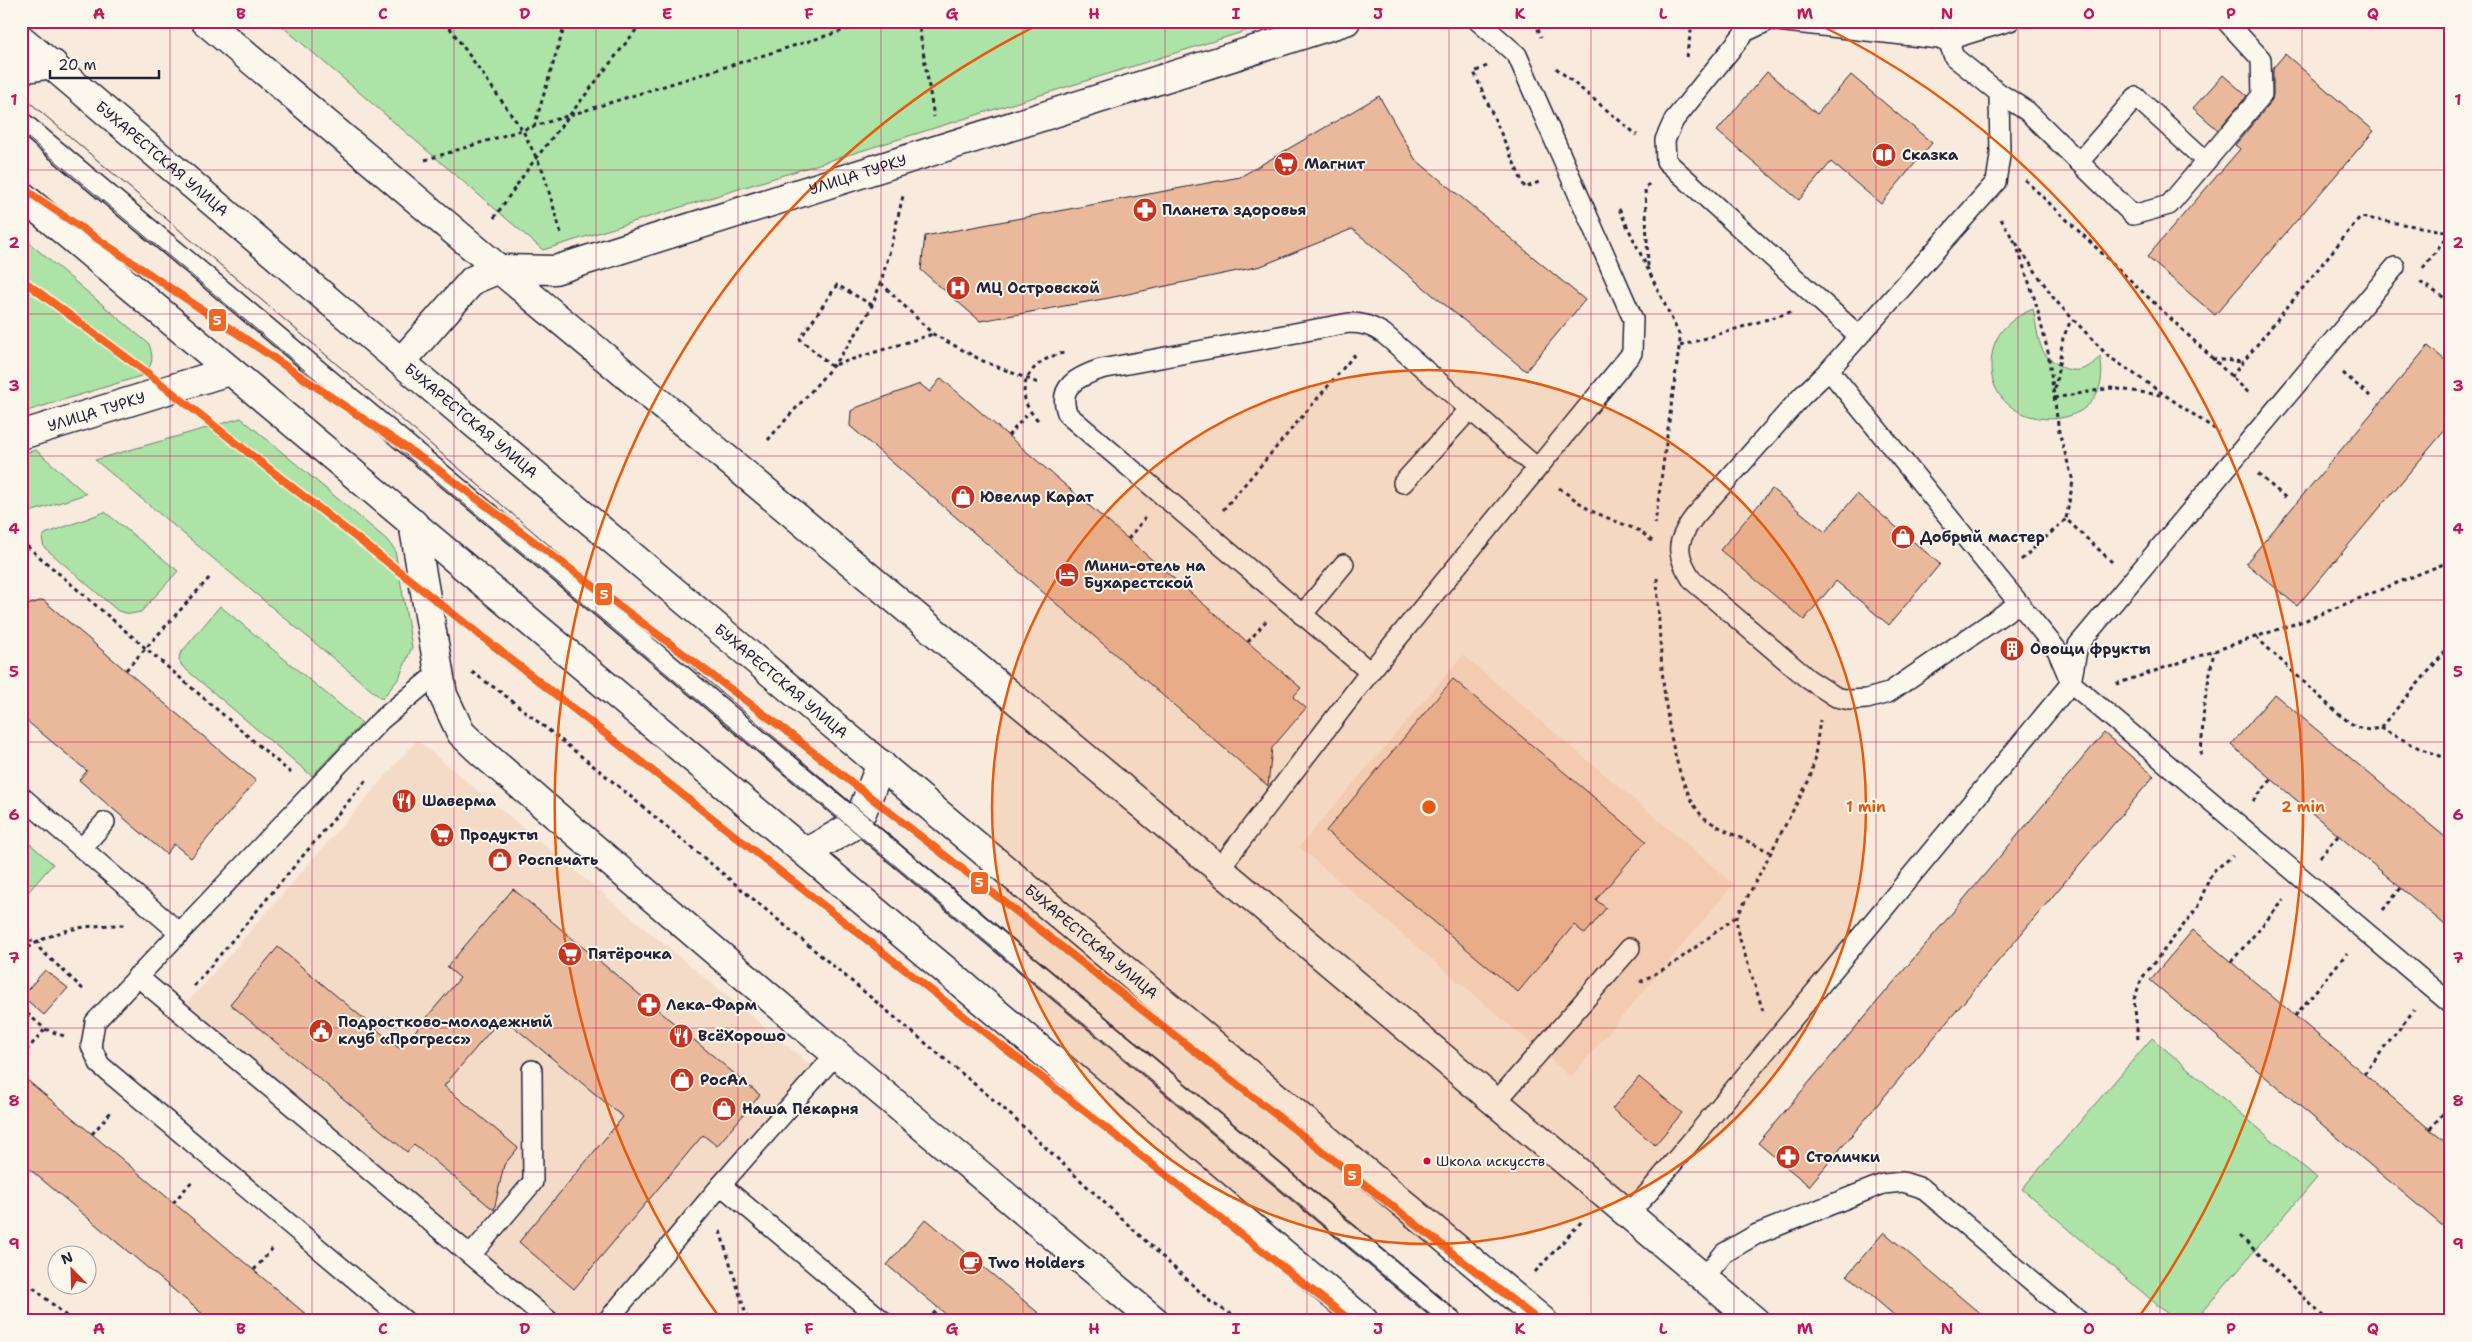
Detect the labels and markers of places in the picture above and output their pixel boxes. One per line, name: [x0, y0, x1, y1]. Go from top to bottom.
library icon: Сказка: [1871, 142, 1897, 168]
place label: Сказка: [1902, 145, 1959, 165]
supermarket icon: Магнит: [1273, 151, 1299, 177]
place label: Магнит: [1304, 154, 1365, 174]
pharmacy icon: Планета здоровья: [1132, 197, 1158, 223]
place label: Планета здоровья: [1162, 200, 1306, 220]
hospital icon: МЦ Островской: [945, 275, 971, 301]
place label: МЦ Островской: [976, 278, 1100, 298]
shop icon: Ювелир Карат: [950, 484, 976, 510]
place label: Ювелир Карат: [980, 487, 1094, 507]
shop icon: Добрый мастер: [1890, 524, 1916, 550]
place label: Добрый мастер: [1920, 527, 2045, 547]
place label: Мини-отель на Бухарестской: [1084, 556, 1206, 593]
hotel icon: Мини-отель на Бухарестской: [1054, 562, 1080, 588]
building icon: Овощи фрукты: [1999, 636, 2025, 662]
place label: Овощи фрукты: [2030, 639, 2151, 659]
restaurant icon: Шаверма: [391, 788, 417, 814]
place label: Шаверма: [422, 791, 497, 811]
centre of rings: [1420, 798, 1438, 816]
supermarket icon: Продукты: [429, 822, 455, 848]
place label: Продукты: [460, 825, 538, 845]
shop icon: Роспечать: [487, 847, 513, 873]
place label: Роспечать: [518, 850, 598, 870]
supermarket icon: Пятёрочка: [557, 941, 583, 967]
place label: Пятёрочка: [588, 944, 672, 964]
pharmacy icon: Лека-Фарм: [636, 992, 662, 1018]
place label: Лека-Фарм: [666, 995, 757, 1015]
place label: Подростково-молодежный клуб «Прогресс»: [338, 1012, 553, 1049]
public building icon: Подростково-молодежный клуб «Прогресс»: [308, 1018, 334, 1044]
restaurant icon: ВсёХорошо: [668, 1023, 694, 1049]
place label: ВсёХорошо: [698, 1026, 786, 1046]
shop icon: РосАл: [669, 1067, 695, 1093]
place label: РосАл: [700, 1070, 747, 1090]
shop icon: Наша Пекарня: [711, 1096, 737, 1122]
place label: Наша Пекарня: [742, 1099, 859, 1119]
pharmacy icon: Столички: [1775, 1144, 1801, 1170]
place label: Столички: [1806, 1147, 1881, 1167]
place label: Школа искусств: [1436, 1152, 1545, 1170]
marker: Школа искусств: [1422, 1156, 1432, 1166]
cafe icon: Two Holders: [958, 1250, 984, 1276]
place label: Two Holders: [988, 1253, 1085, 1273]

